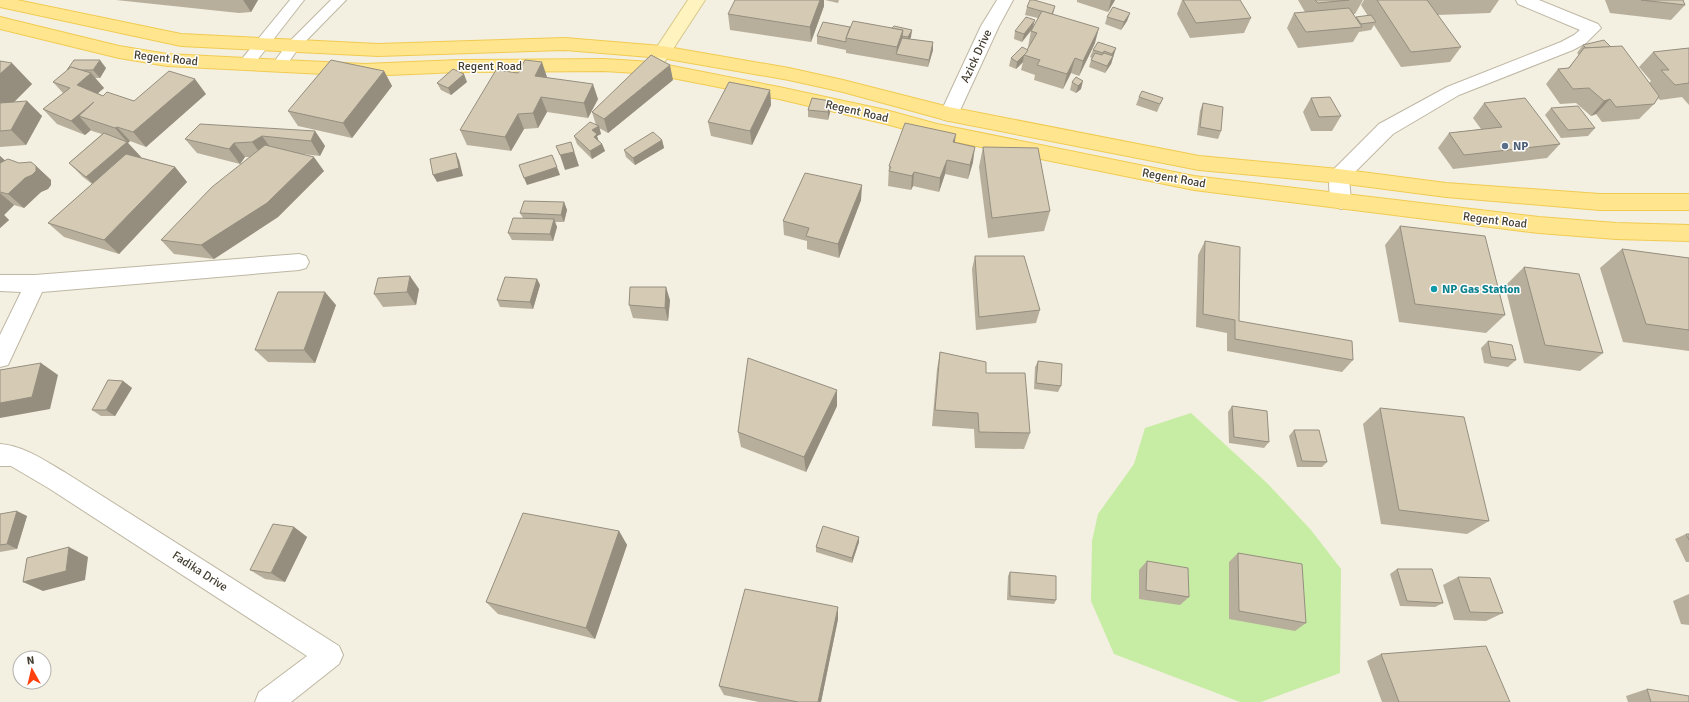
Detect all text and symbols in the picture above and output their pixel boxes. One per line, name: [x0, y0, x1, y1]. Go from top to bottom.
street label: Azick Drive: [958, 27, 995, 85]
street label: Regent Road: [133, 48, 199, 69]
street label: Regent Road: [458, 59, 522, 74]
street label: Regent Road: [824, 97, 890, 126]
place label: NP: [1513, 139, 1528, 154]
marker: NP: [1500, 141, 1510, 151]
street label: Regent Road: [1141, 166, 1207, 191]
street label: Regent Road: [1462, 209, 1528, 232]
place label: NP Gas Station: [1442, 282, 1521, 297]
marker: NP Gas Station: [1429, 284, 1439, 294]
street label: Fadika Drive: [169, 548, 230, 595]
north arrow: [12, 650, 52, 690]
text: N: [26, 654, 35, 668]

